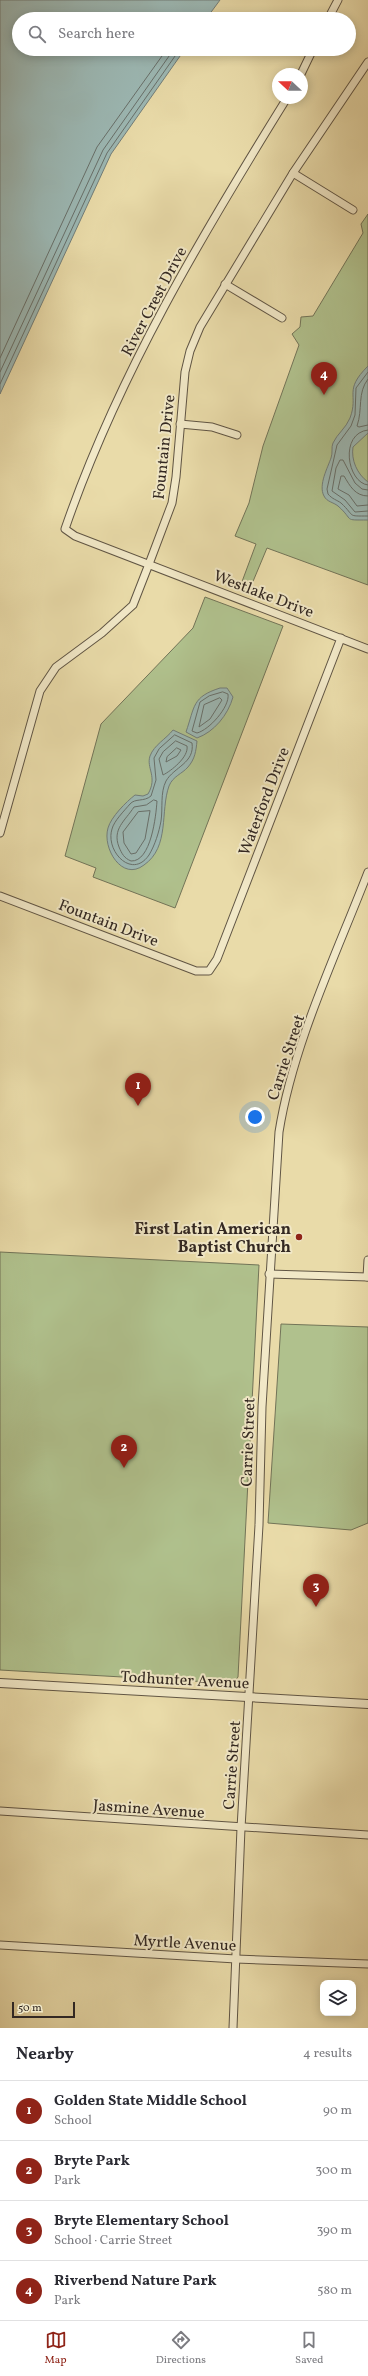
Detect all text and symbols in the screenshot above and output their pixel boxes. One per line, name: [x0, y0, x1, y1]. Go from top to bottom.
search box: [12, 12, 356, 56]
icon: search: [26, 23, 48, 45]
text: Search here: [58, 24, 135, 45]
north arrow: [272, 68, 308, 104]
street label: River Crest Drive: [117, 243, 193, 361]
pin: 4: [311, 362, 337, 395]
street label: Fountain Drive: [149, 394, 181, 501]
street label: Westlake Drive: [210, 566, 317, 624]
street label: Waterford Drive: [234, 744, 296, 859]
street label: Fountain Drive: [55, 895, 161, 953]
street label: Carrie Street: [263, 1011, 311, 1104]
pin: 1: [125, 1073, 151, 1106]
your location: [245, 1107, 265, 1127]
place label: First Latin American Baptist Church: [134, 1219, 291, 1259]
marker: First Latin American Baptist Church: [294, 1232, 304, 1242]
street label: Carrie Street: [236, 1397, 262, 1487]
pin: 2: [111, 1435, 137, 1468]
pin: 3: [303, 1574, 329, 1607]
street label: Todhunter Avenue: [120, 1667, 250, 1695]
street label: Carrie Street: [219, 1719, 247, 1810]
street label: Jasmine Avenue: [92, 1795, 205, 1825]
street label: Myrtle Avenue: [133, 1930, 237, 1958]
map controls: [320, 1980, 356, 2016]
button: layers: [320, 1980, 356, 2016]
scale bar: [12, 2000, 75, 2019]
text: 50 m: [18, 2001, 42, 2016]
text: Nearby: [16, 2043, 74, 2066]
text: 4 results: [303, 2045, 352, 2063]
text: Golden State Middle School: [54, 2091, 247, 2112]
text: 1: [26, 2102, 32, 2120]
text: 90 m: [323, 2102, 352, 2120]
text: School: [54, 2112, 92, 2130]
text: Bryte Park: [54, 2151, 130, 2172]
text: 2: [26, 2162, 32, 2180]
text: 300 m: [316, 2162, 352, 2180]
text: Park: [54, 2172, 81, 2190]
text: Bryte Elementary School: [54, 2211, 229, 2232]
text: 3: [26, 2222, 32, 2240]
text: 390 m: [317, 2222, 352, 2240]
text: School · Carrie Street: [54, 2232, 172, 2250]
text: Riverbend Nature Park: [54, 2271, 217, 2292]
text: 4: [25, 2282, 33, 2300]
text: 580 m: [317, 2282, 352, 2300]
text: Park: [54, 2292, 81, 2310]
tab: Map: [45, 2329, 67, 2368]
tab: Directions: [156, 2329, 206, 2368]
tab: Saved: [295, 2329, 323, 2368]

